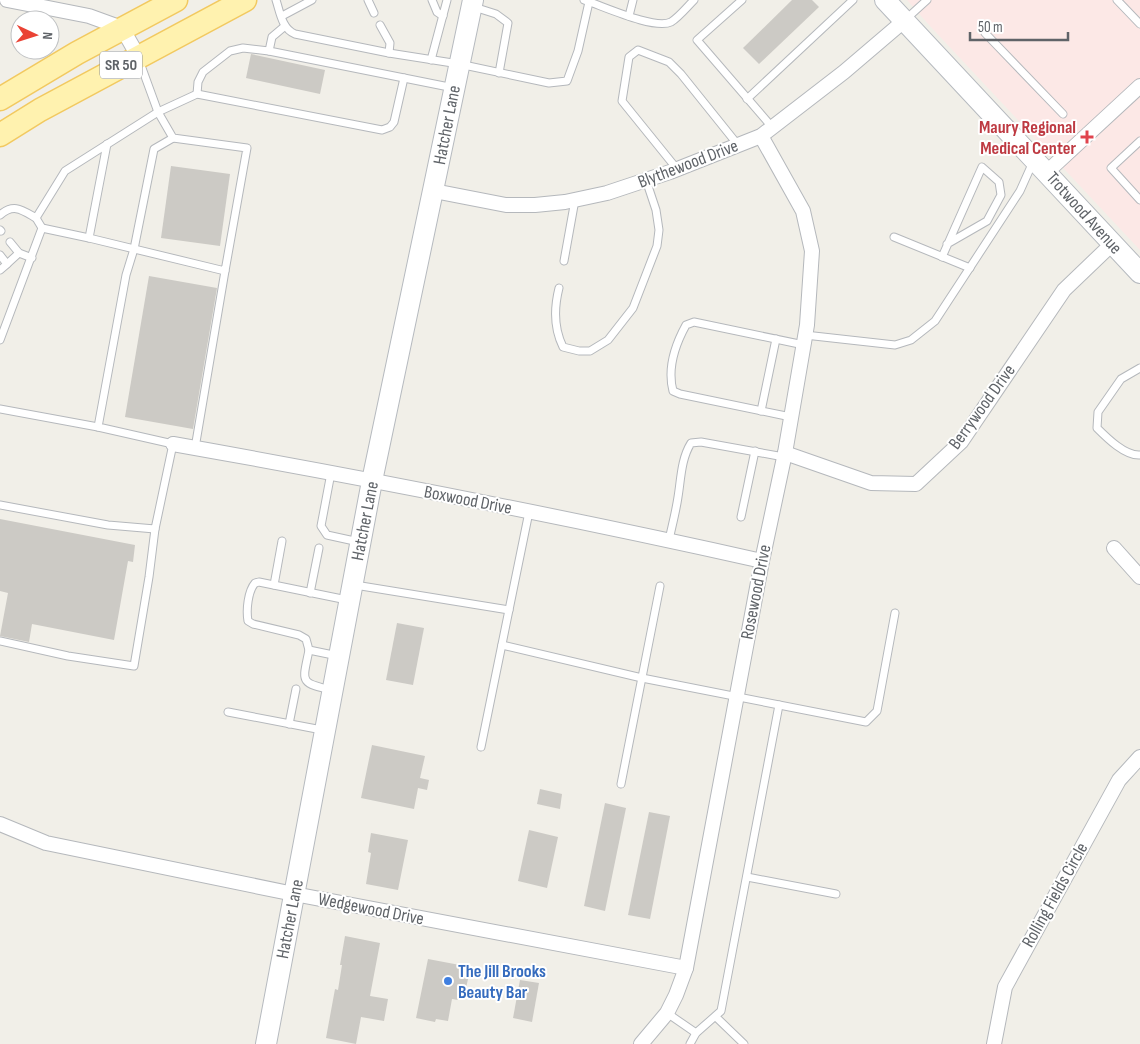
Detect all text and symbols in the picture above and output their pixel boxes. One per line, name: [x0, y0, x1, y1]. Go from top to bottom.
north arrow: [10, 10, 60, 60]
scale bar: [970, 10, 1068, 42]
text: 50 m: [978, 18, 1003, 37]
text: N: [39, 32, 56, 40]
road number: SR 50: [100, 52, 142, 78]
street label: Hatcher Lane: [429, 84, 465, 166]
place label: Maury Regional Medical Center: [979, 117, 1076, 159]
marker: Maury Regional Medical Center: [1080, 130, 1094, 144]
street label: Blythewood Drive: [635, 135, 741, 193]
street label: Trotwood Avenue: [1042, 168, 1126, 258]
street label: Berrywood Drive: [944, 361, 1020, 453]
street label: Hatcher Lane: [347, 480, 383, 562]
street label: Boxwood Drive: [422, 481, 514, 519]
street label: Rosewood Drive: [737, 543, 775, 641]
street label: Rolling Fields Circle: [1018, 839, 1092, 951]
street label: Hatcher Lane: [272, 878, 308, 960]
street label: Wedgewood Drive: [316, 888, 426, 930]
place label: The Jill Brooks Beauty Bar: [458, 961, 546, 1003]
marker: The Jill Brooks Beauty Bar: [442, 975, 454, 987]

